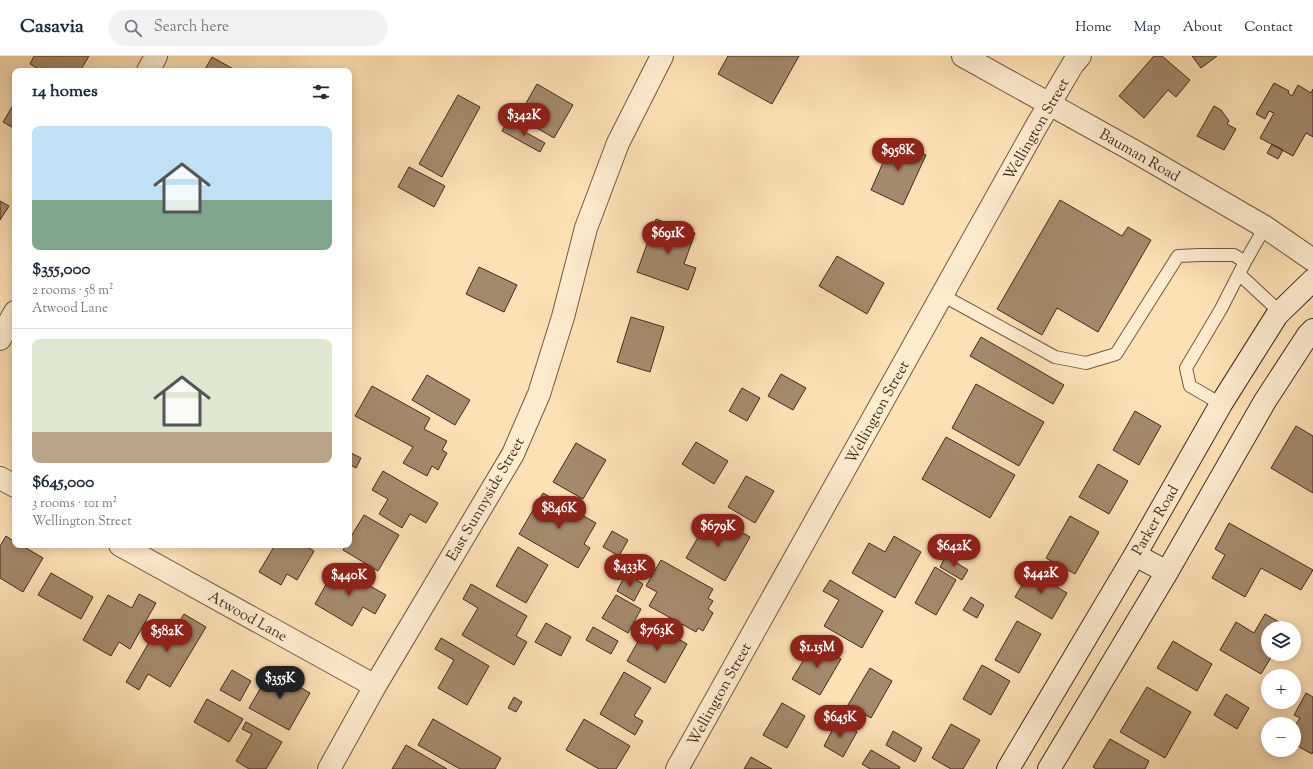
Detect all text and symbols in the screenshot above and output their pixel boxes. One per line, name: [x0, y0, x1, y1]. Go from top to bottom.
search box: [108, 10, 388, 46]
text: Casavia: [20, 14, 84, 41]
icon: search: [122, 17, 144, 39]
text: Search here: [154, 17, 229, 38]
text: Home: [1075, 18, 1112, 38]
text: Map: [1134, 18, 1161, 38]
text: About: [1183, 18, 1222, 38]
text: Contact: [1244, 18, 1293, 38]
street label: Wellington Street: [999, 75, 1075, 185]
text: 14 homes: [32, 80, 98, 104]
icon: filters: [310, 81, 332, 103]
pin: $342K: [496, 103, 552, 137]
text: $342K: [507, 107, 541, 125]
street label: Bauman Road: [1095, 125, 1184, 188]
pin: $958K: [870, 138, 926, 172]
text: $958K: [881, 142, 915, 160]
icon: home: [146, 152, 218, 224]
pin: $691K: [640, 221, 696, 255]
text: $691K: [651, 225, 685, 243]
text: $355,000: [32, 258, 90, 282]
text: 2 rooms · 58 m²: [32, 282, 113, 300]
text: Atwood Lane: [32, 300, 108, 318]
street label: Wellington Street: [841, 357, 915, 468]
icon: home: [146, 365, 218, 437]
street label: East Sunnyside Street: [442, 434, 530, 566]
text: $645,000: [32, 471, 94, 495]
street label: Parker Road: [1128, 481, 1185, 560]
text: 3 rooms · 101 m²: [32, 495, 117, 513]
pin: $846K: [531, 496, 587, 530]
text: $846K: [541, 500, 577, 518]
text: Wellington Street: [32, 513, 132, 531]
pin: $679K: [690, 514, 746, 548]
text: $679K: [700, 518, 736, 536]
pin: $642K: [926, 534, 982, 568]
text: $642K: [936, 538, 972, 556]
pin: $433K: [602, 554, 658, 588]
text: $433K: [613, 558, 647, 576]
pin: $442K: [1013, 561, 1069, 595]
pin: $440K: [321, 563, 377, 597]
text: $442K: [1023, 565, 1059, 583]
text: $440K: [331, 567, 367, 585]
street label: Atwood Lane: [204, 587, 291, 648]
pin: $763K: [629, 618, 685, 652]
pin: $582K: [139, 619, 195, 653]
map controls: [1261, 621, 1301, 757]
button: layers: [1261, 621, 1301, 661]
text: $763K: [640, 622, 674, 640]
text: $582K: [150, 623, 184, 641]
pin: $1.15M: [784, 635, 850, 669]
street label: Wellington Street: [683, 639, 757, 750]
text: $1.15M: [799, 639, 835, 657]
pin: $355K: [252, 666, 308, 700]
button: +: [1261, 669, 1301, 709]
text: $355K: [265, 670, 295, 688]
pin: $645K: [812, 705, 868, 739]
text: $645K: [823, 709, 857, 727]
button: −: [1261, 717, 1301, 757]

